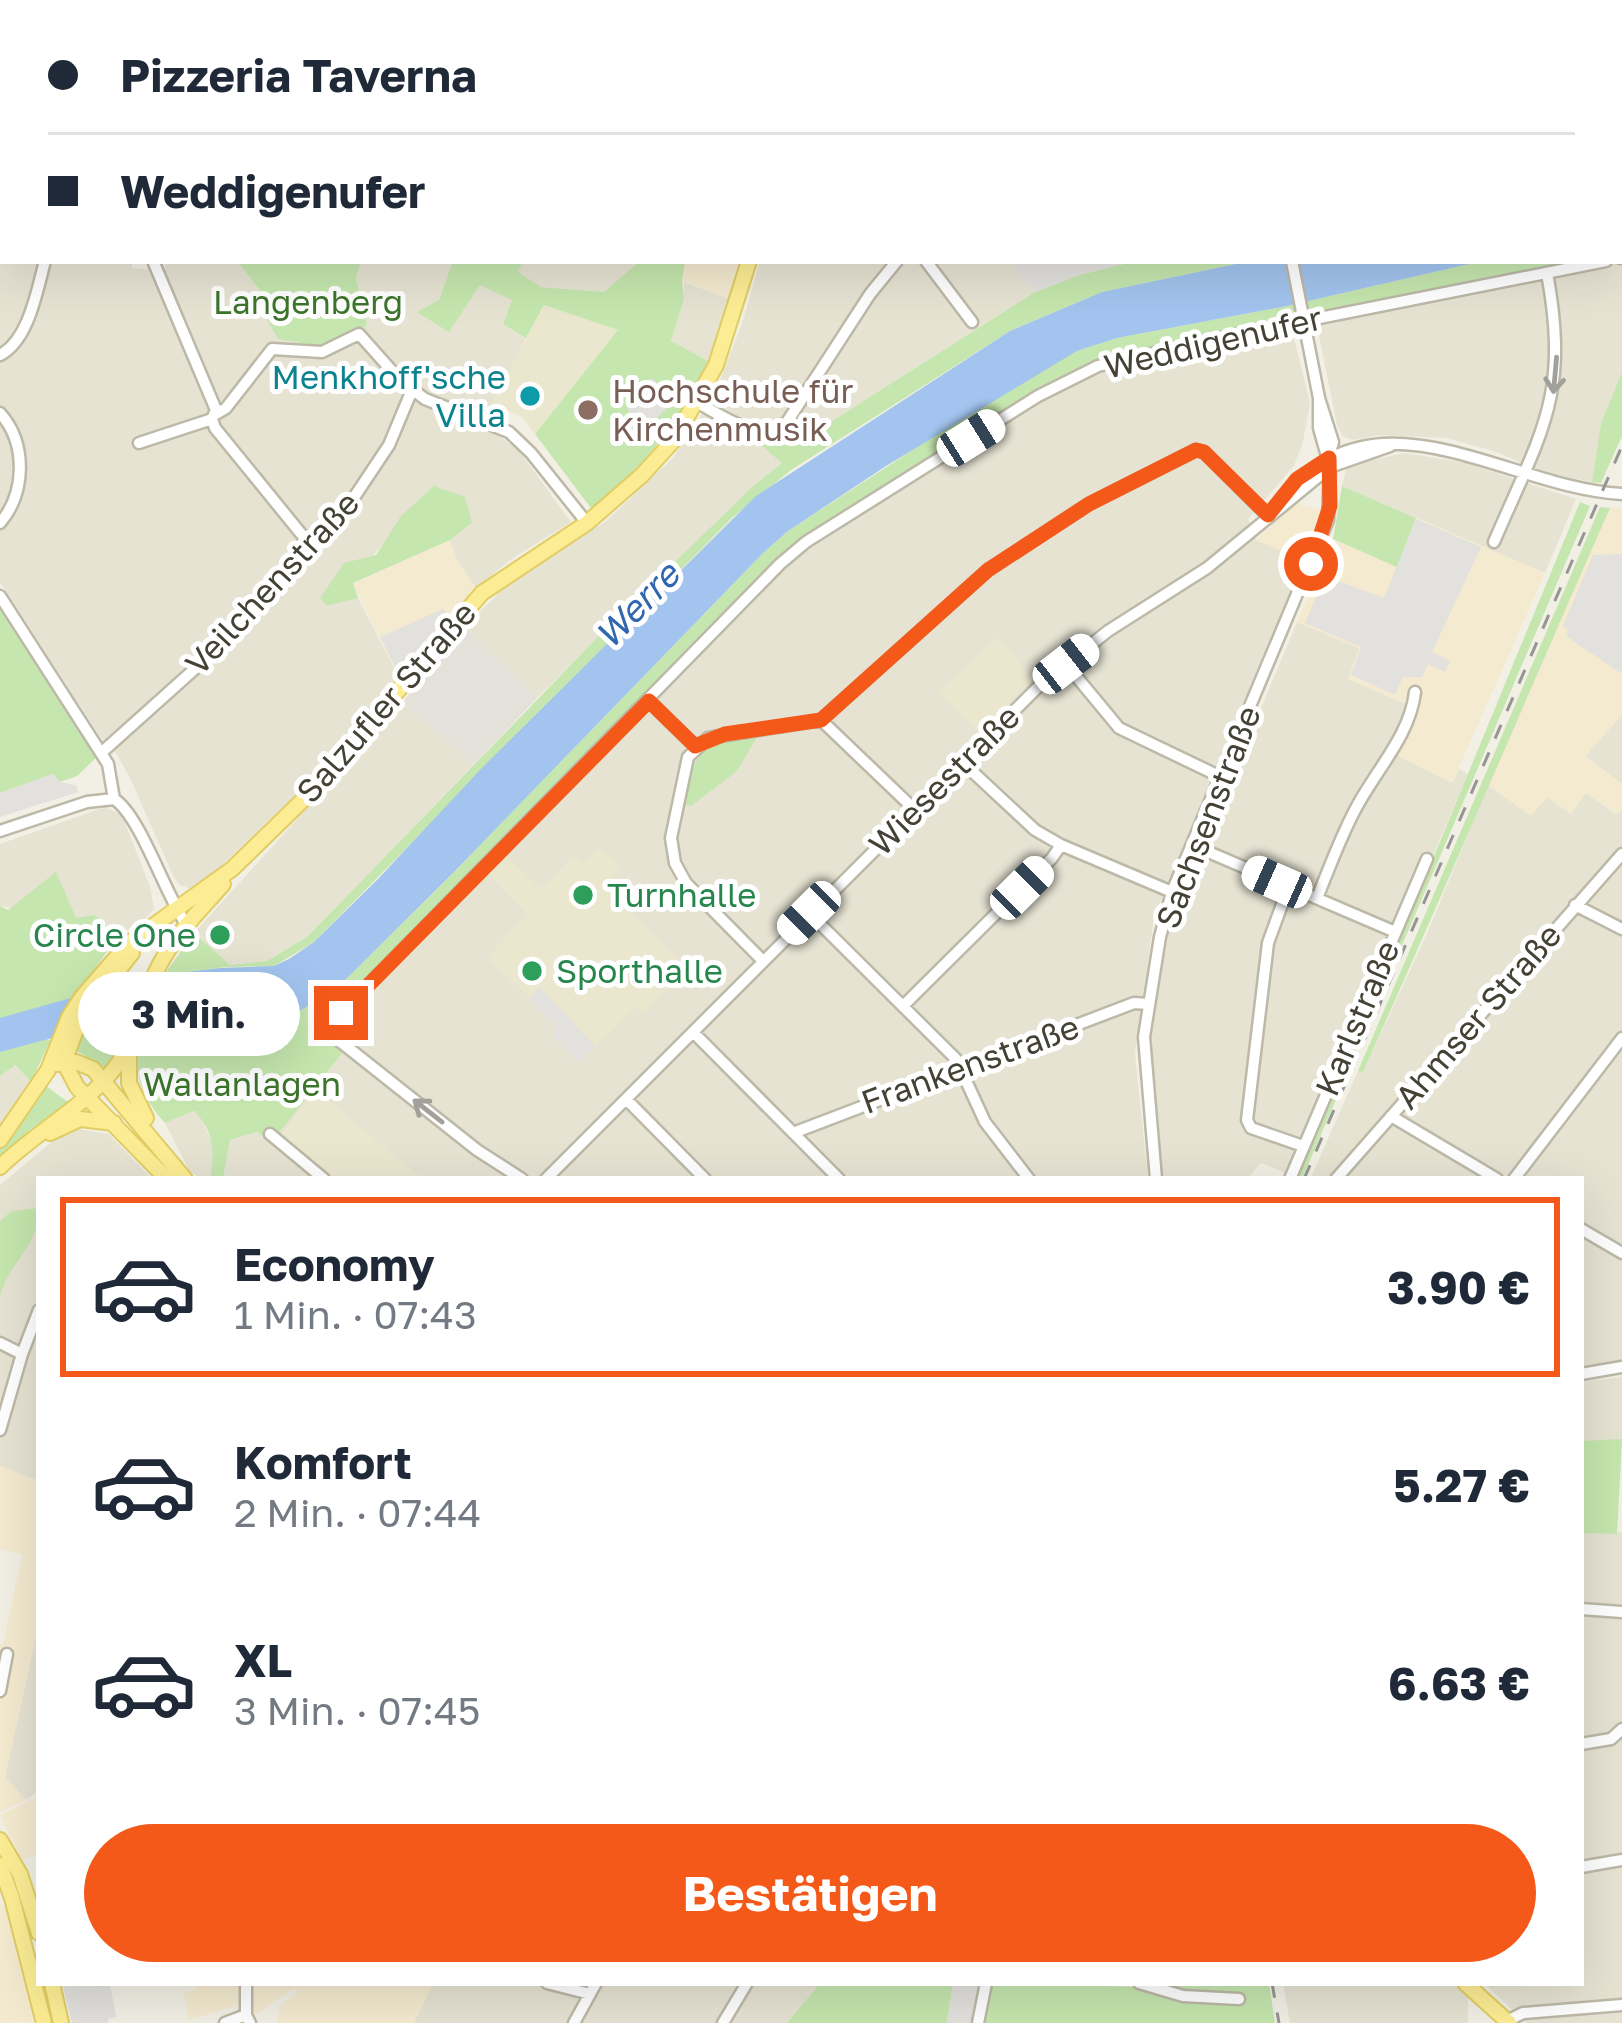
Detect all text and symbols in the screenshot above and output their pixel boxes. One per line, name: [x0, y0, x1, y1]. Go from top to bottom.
text: Pizzeria Taverna: [120, 48, 477, 102]
text: Weddigenufer: [120, 164, 426, 218]
park label: Langenberg: [213, 282, 403, 321]
street label: Weddigenufer: [1100, 297, 1326, 386]
one-way arrow: [1543, 355, 1566, 394]
place label: Menkhoff'sche Villa: [272, 357, 506, 434]
place label: Hochschule für Kirchenmusik: [612, 371, 854, 448]
marker: Menkhoff'sche Villa: [517, 383, 543, 409]
marker: Hochschule für Kirchenmusik: [575, 397, 601, 423]
car: [931, 404, 1011, 472]
street label: Veilchenstraße: [177, 483, 366, 682]
route start: [1284, 537, 1338, 591]
water label: Werre: [586, 551, 689, 656]
street label: Salzufler Straße: [288, 593, 483, 810]
car: [1027, 628, 1105, 700]
street label: Wiesestraße: [860, 696, 1027, 863]
street label: Sachsenstraße: [1147, 700, 1268, 934]
car: [984, 850, 1060, 926]
car: [1237, 851, 1317, 913]
place label: Turnhalle: [607, 875, 757, 914]
car: [771, 875, 847, 951]
marker: Turnhalle: [570, 882, 596, 908]
place label: Circle One: [33, 915, 196, 954]
street label: Ahmser Straße: [1387, 915, 1569, 1116]
marker: Circle One: [207, 922, 233, 948]
street label: Karlstraße: [1306, 934, 1407, 1101]
place label: Sporthalle: [556, 951, 723, 990]
marker: Sporthalle: [519, 958, 545, 984]
callout: 3 Min.: [77, 971, 299, 1055]
route end: [314, 986, 368, 1040]
text: 3 Min.: [131, 990, 247, 1037]
street label: Frankenstraße: [856, 1006, 1084, 1121]
park label: Wallanlagen: [143, 1064, 341, 1103]
one-way arrow: [412, 1098, 444, 1125]
icon: car: [90, 1233, 198, 1341]
text: Economy: [234, 1237, 435, 1291]
text: 3.90 €: [1387, 1260, 1530, 1314]
text: 1 Min. · 07:43: [234, 1291, 477, 1338]
icon: car: [90, 1431, 198, 1539]
text: Komfort: [234, 1435, 412, 1489]
text: 5.27 €: [1393, 1458, 1530, 1512]
text: 2 Min. · 07:44: [234, 1489, 481, 1536]
icon: car: [90, 1629, 198, 1737]
text: XL: [234, 1633, 292, 1687]
text: 6.63 €: [1388, 1656, 1530, 1710]
text: 3 Min. · 07:45: [234, 1687, 480, 1734]
button: Bestätigen: [84, 1824, 1536, 1962]

